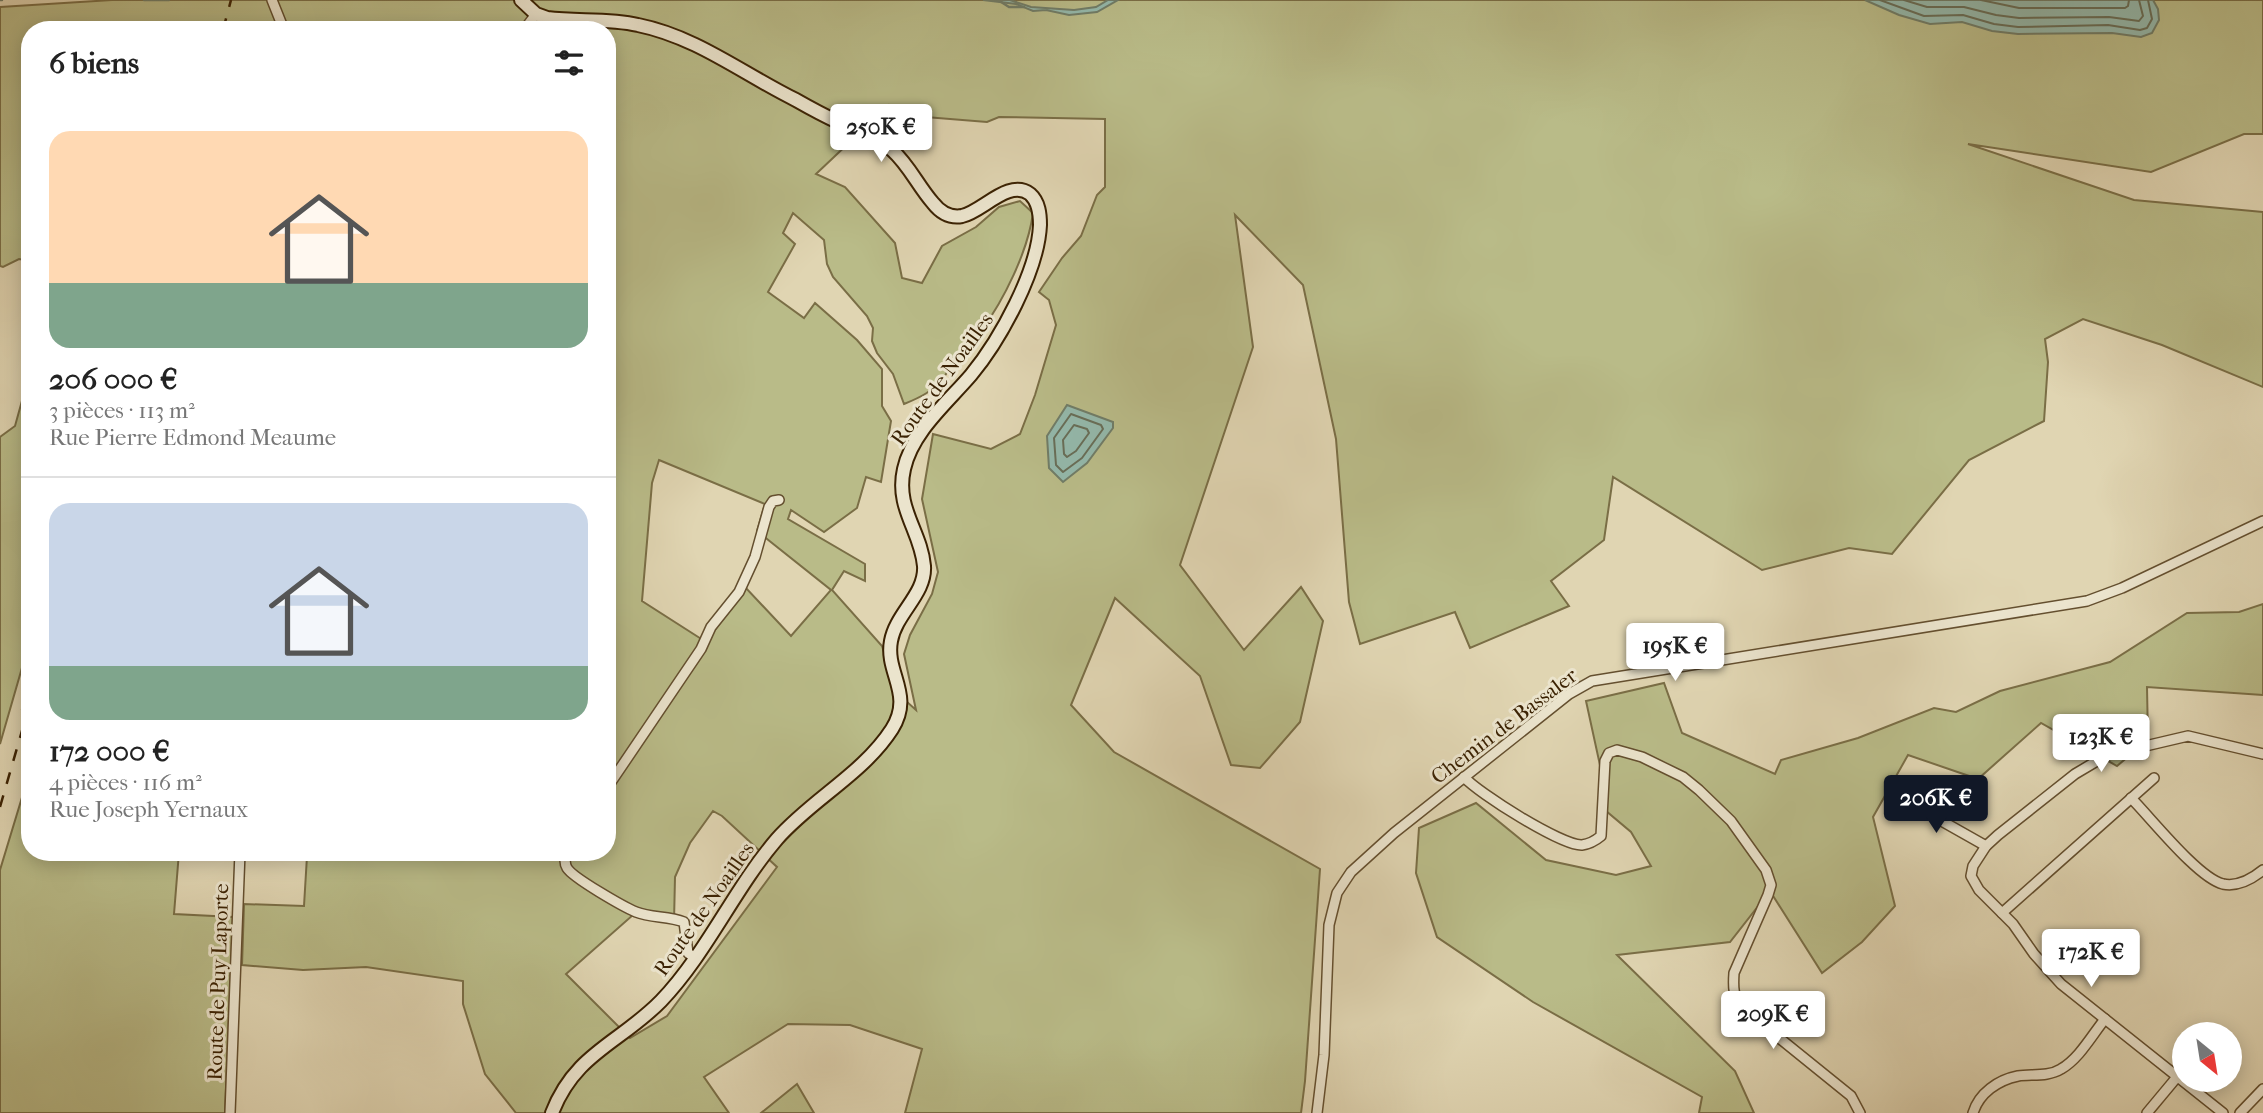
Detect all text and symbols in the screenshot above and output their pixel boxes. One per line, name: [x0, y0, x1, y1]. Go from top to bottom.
icon: filters: [550, 44, 588, 82]
text: 6 biens: [49, 46, 139, 81]
pin: 250K €: [824, 104, 938, 164]
text: 250K €: [846, 113, 916, 140]
icon: home: [256, 176, 382, 302]
street label: Route de Noailles: [886, 308, 998, 450]
text: 206 000 €: [49, 362, 178, 397]
text: 3 pièces · 113 m²: [49, 397, 195, 424]
text: Rue Pierre Edmond Meaume: [49, 424, 336, 451]
icon: home: [256, 548, 382, 674]
pin: 195K €: [1618, 624, 1732, 683]
text: 195K €: [1642, 632, 1708, 659]
street label: Chemin de Bassaler: [1426, 663, 1582, 789]
pin: 123K €: [2044, 714, 2158, 774]
text: 123K €: [2069, 723, 2133, 750]
text: 172 000 €: [49, 734, 170, 769]
text: 4 pièces · 116 m²: [49, 769, 202, 796]
pin: 206K €: [1879, 776, 1993, 835]
text: 206K €: [1900, 784, 1972, 811]
text: Rue Joseph Yernaux: [49, 796, 248, 823]
street label: Route de Noailles: [649, 837, 759, 980]
street label: Route de Puy Laporte: [203, 883, 233, 1081]
pin: 172K €: [2034, 930, 2148, 989]
text: 172K €: [2058, 938, 2124, 965]
pin: 209K €: [1716, 992, 1830, 1051]
text: 209K €: [1737, 1000, 1809, 1027]
north arrow: [2172, 1022, 2242, 1092]
map controls: [2172, 1022, 2242, 1092]

